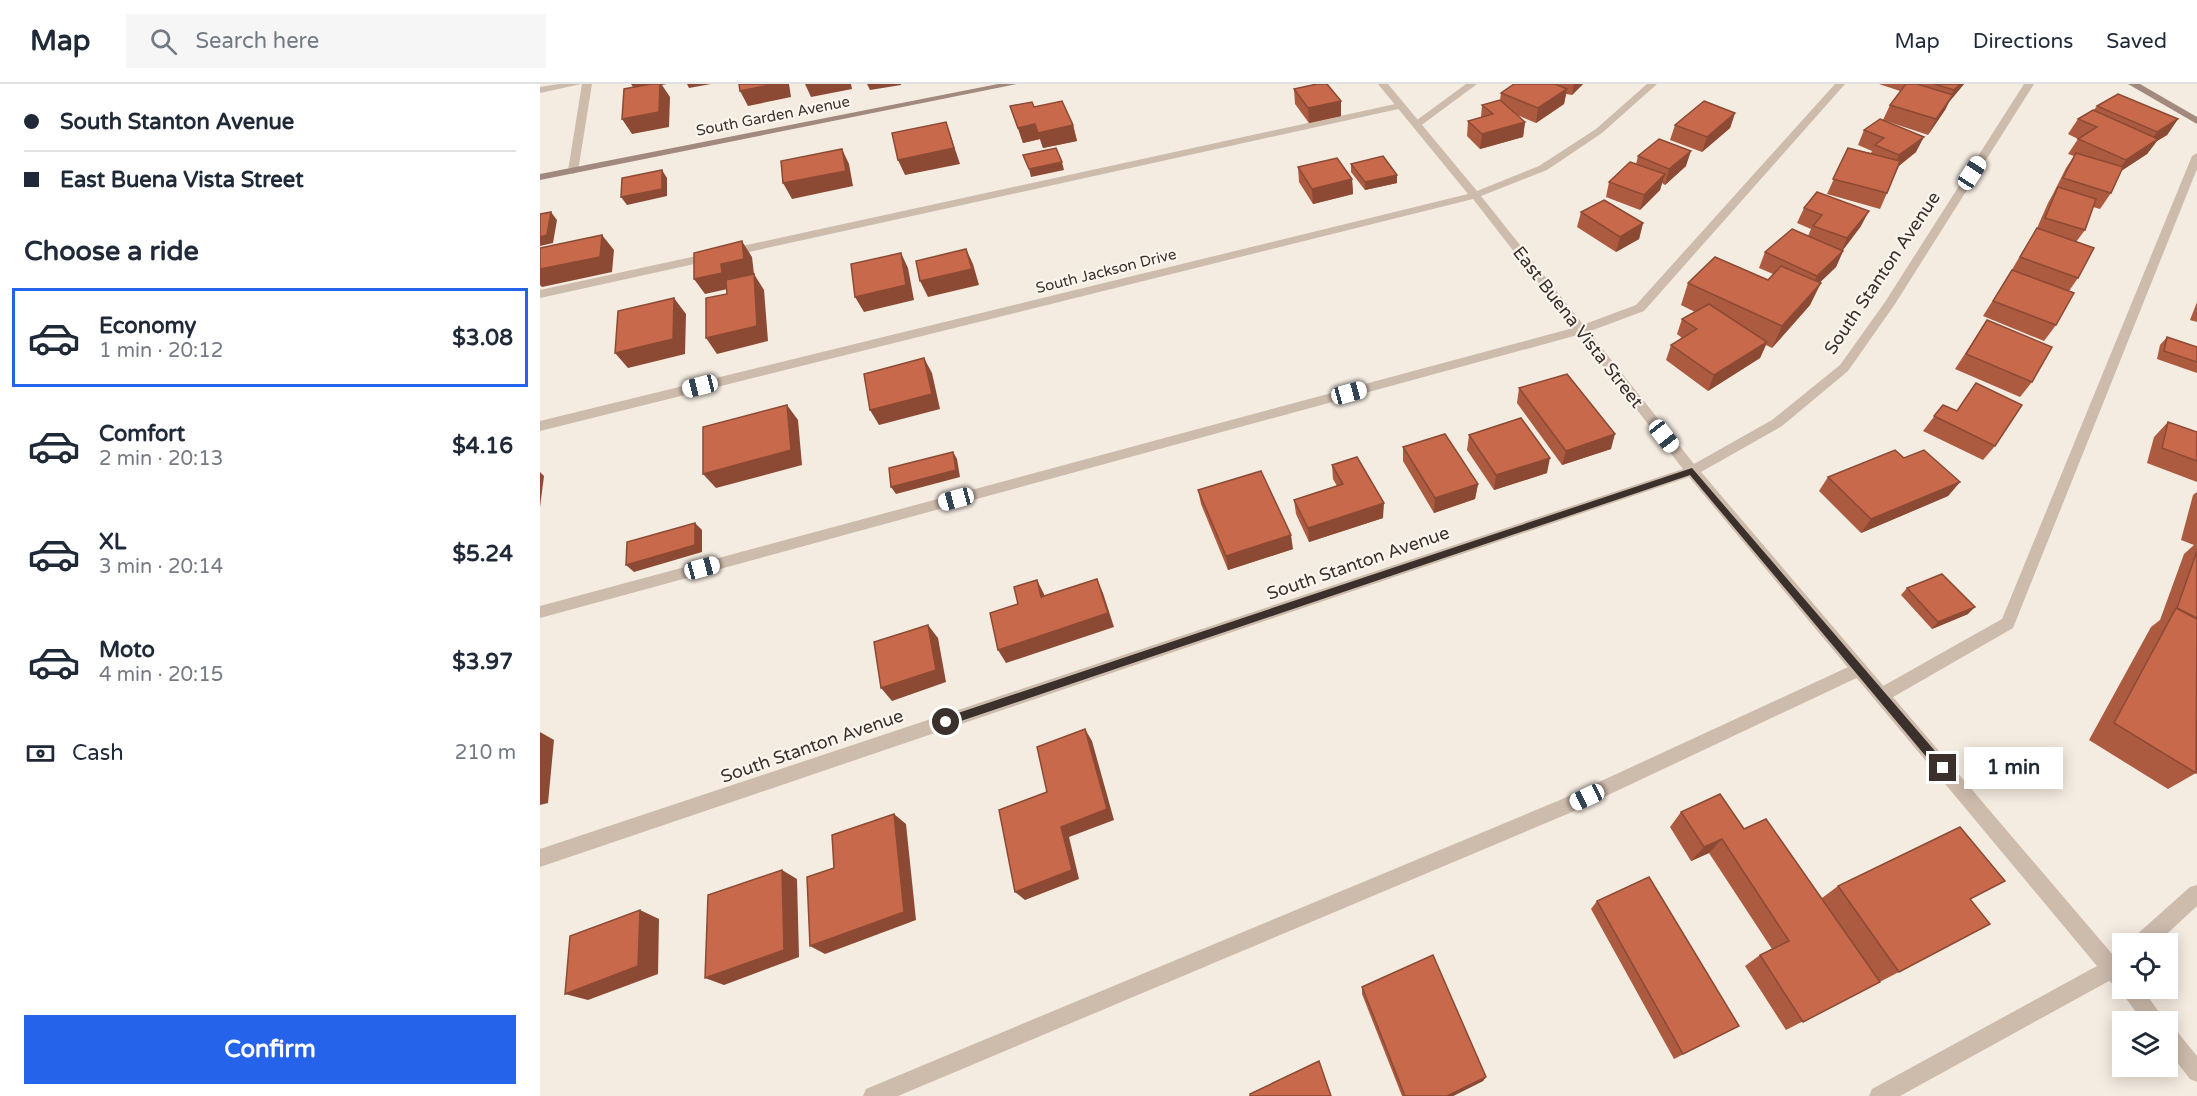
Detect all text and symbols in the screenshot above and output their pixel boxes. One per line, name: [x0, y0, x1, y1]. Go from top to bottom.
search box: [126, 14, 546, 68]
text: Map: [30, 24, 90, 58]
icon: search: [147, 25, 180, 58]
text: Search here: [195, 28, 319, 54]
text: Map: [1894, 29, 1940, 54]
text: Directions: [1973, 29, 2073, 54]
text: Saved: [2106, 29, 2167, 54]
street label: South Garden Avenue: [695, 92, 851, 140]
text: South Stanton Avenue: [60, 109, 294, 135]
car: [1955, 153, 1989, 193]
text: East Buena Vista Street: [60, 167, 304, 193]
street label: South Stanton Avenue: [1819, 187, 1945, 359]
text: Choose a ride: [24, 235, 199, 268]
street label: East Buena Vista Street: [1508, 242, 1648, 412]
street label: South Jackson Drive: [1034, 245, 1178, 297]
icon: car: [27, 311, 81, 365]
text: Economy: [99, 313, 196, 339]
text: $3.08: [452, 325, 513, 351]
text: 1 min · 20:12: [99, 339, 223, 363]
car: [680, 373, 720, 399]
car: [1329, 380, 1369, 406]
car: [1646, 416, 1682, 456]
icon: car: [27, 419, 81, 473]
text: Comfort: [99, 421, 185, 447]
text: $4.16: [452, 433, 513, 459]
text: 2 min · 20:13: [99, 447, 223, 471]
car: [936, 486, 976, 512]
street label: South Stanton Avenue: [1264, 521, 1452, 605]
icon: car: [27, 527, 81, 581]
text: XL: [99, 529, 126, 555]
text: $5.24: [452, 541, 513, 567]
text: 3 min · 20:14: [99, 555, 223, 579]
car: [682, 555, 722, 581]
icon: car: [27, 635, 81, 689]
text: Moto: [99, 637, 155, 663]
text: $3.97: [452, 649, 513, 675]
text: 4 min · 20:15: [99, 663, 223, 687]
street label: South Stanton Avenue: [718, 704, 906, 788]
route start: [932, 708, 959, 735]
icon: cash: [24, 737, 57, 770]
text: Cash: [72, 740, 124, 766]
text: 210 m: [455, 741, 516, 765]
callout: 1 min: [1964, 747, 2063, 789]
route end: [1929, 754, 1956, 781]
text: 1 min: [1987, 756, 2040, 780]
car: [1567, 781, 1607, 813]
map controls: [2112, 933, 2178, 1077]
button: locate: [2112, 933, 2178, 999]
button: layers: [2112, 1011, 2178, 1077]
button: Confirm: [24, 1015, 516, 1084]

